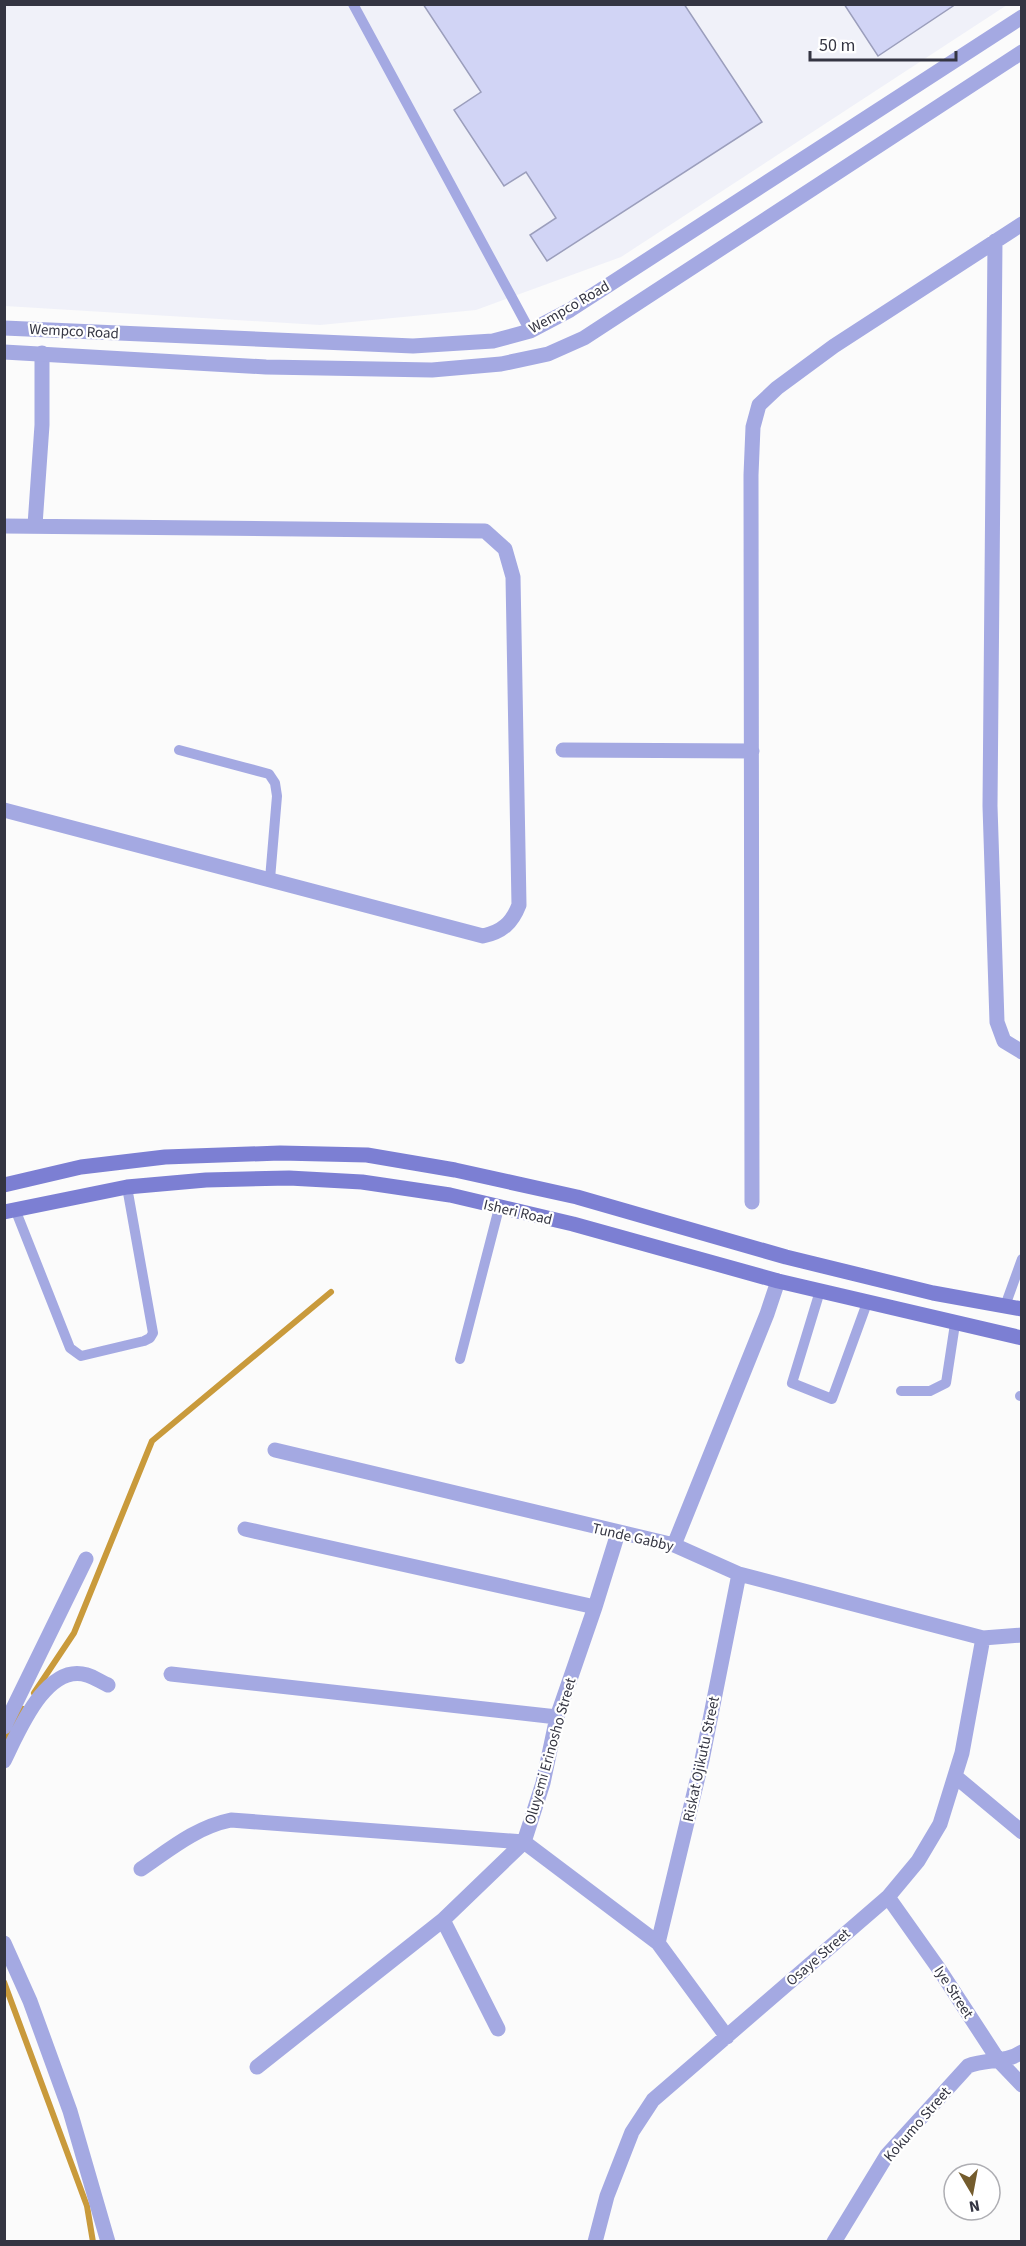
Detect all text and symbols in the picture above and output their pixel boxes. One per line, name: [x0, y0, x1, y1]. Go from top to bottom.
scale bar: [810, 24, 956, 62]
text: 50 m: [819, 33, 855, 58]
street label: Wempco Road: [525, 276, 613, 339]
street label: Wempco Road: [29, 319, 119, 344]
street label: Isheri Road: [481, 1194, 554, 1231]
street label: Tunde Gabby: [590, 1518, 676, 1557]
street label: Oluyemi Erinosho Street: [519, 1675, 581, 1827]
street label: Riskat Ojikutu Street: [678, 1694, 725, 1824]
street label: Osaye Street: [782, 1924, 855, 1991]
street label: Iye Street: [929, 1962, 978, 2023]
street label: Kokumo Street: [879, 2082, 956, 2166]
north arrow: [942, 2162, 1002, 2222]
text: N: [967, 2194, 982, 2218]

